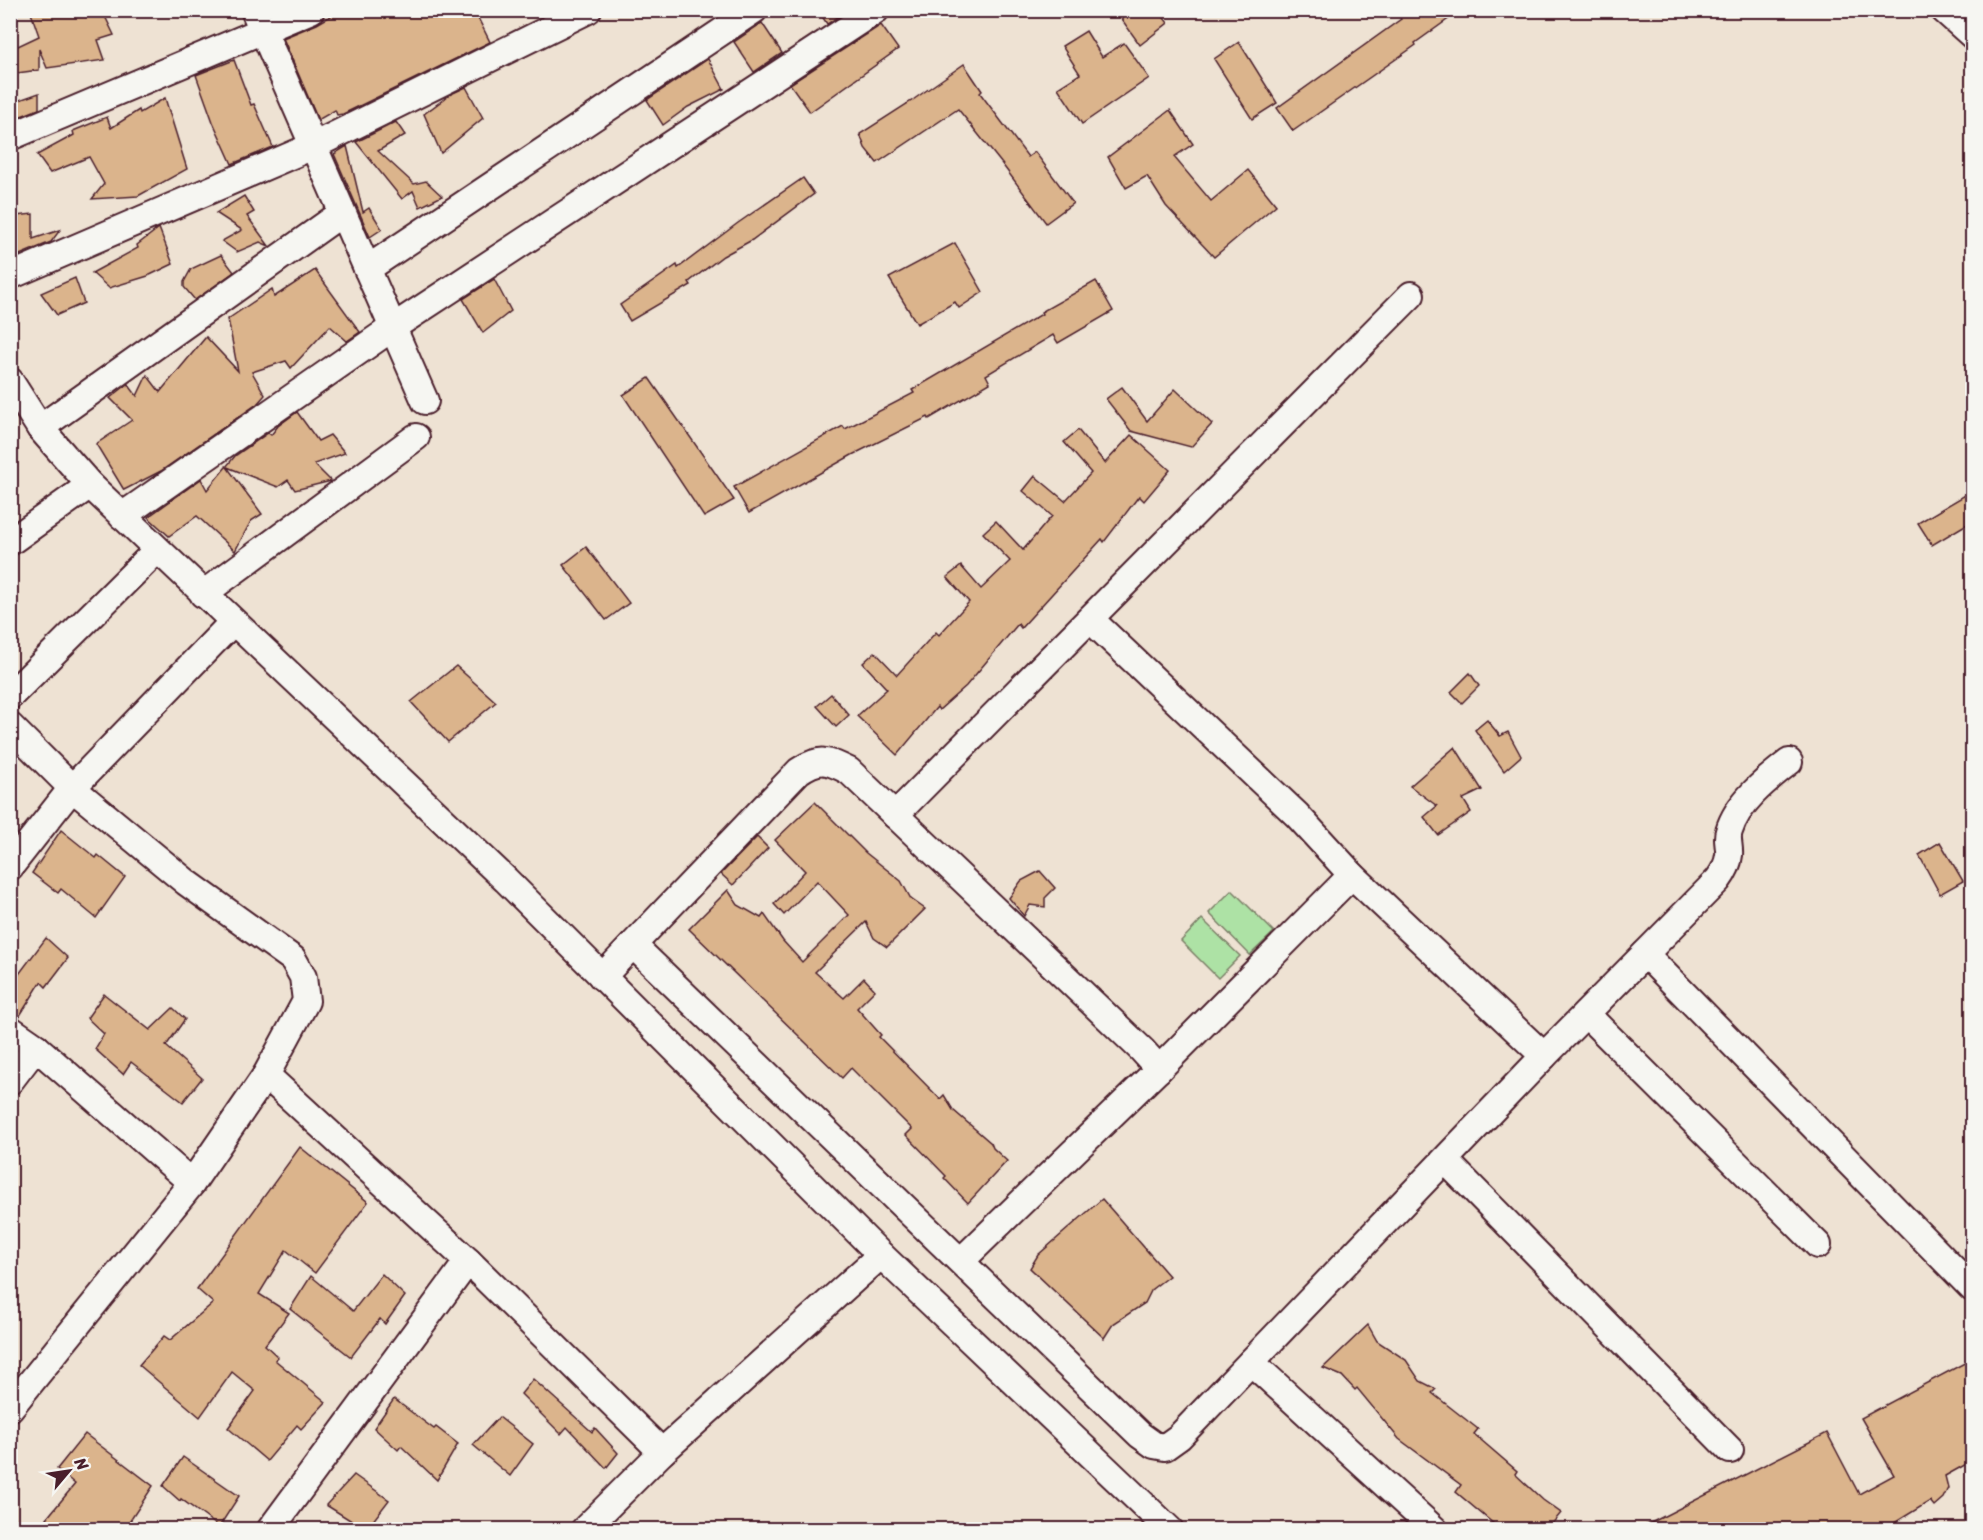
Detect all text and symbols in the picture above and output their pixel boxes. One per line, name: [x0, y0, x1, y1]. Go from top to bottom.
north arrow: [39, 1441, 99, 1501]
text: N: [66, 1451, 97, 1477]

